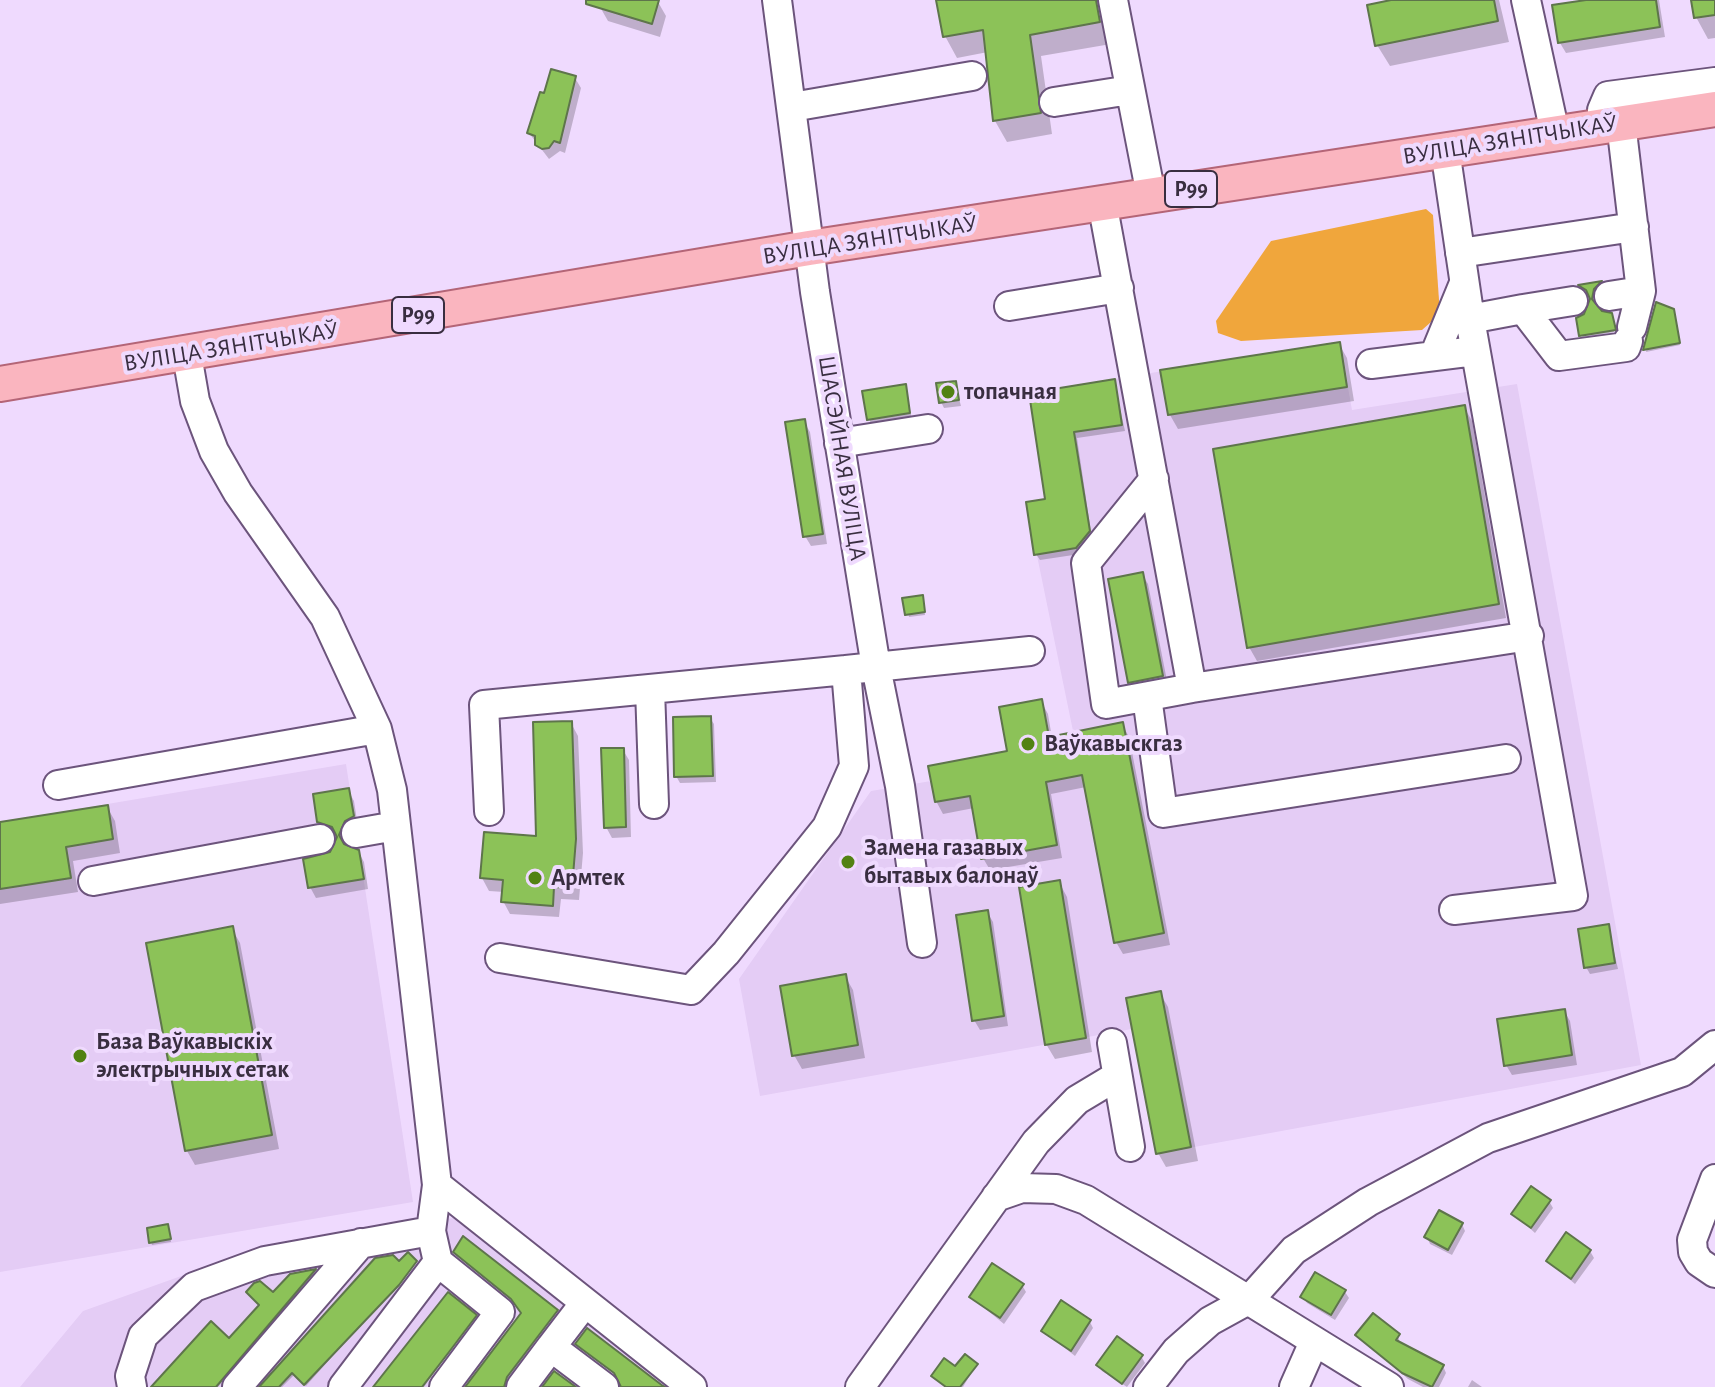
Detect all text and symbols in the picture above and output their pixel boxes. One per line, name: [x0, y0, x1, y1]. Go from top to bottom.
street label: ВУЛІЦА ЗЯНІТЧЫКАЎ: [1401, 109, 1619, 171]
road number: Р99: [1165, 171, 1217, 207]
street label: ВУЛІЦА ЗЯНІТЧЫКАЎ: [761, 209, 979, 271]
road number: Р99: [392, 297, 444, 333]
street label: ВУЛІЦА ЗЯНІТЧЫКАЎ: [122, 316, 340, 378]
street label: ШАСЭЙНАЯ ВУЛІЦА: [812, 353, 872, 563]
place label: топачная: [964, 378, 1057, 406]
marker: топачная: [939, 383, 957, 401]
place label: Ваўкавыскгаз: [1044, 730, 1183, 758]
marker: Ваўкавыскгаз: [1019, 735, 1037, 753]
place label: Замена газавых бытавых балонаў: [864, 834, 1038, 890]
marker: Замена газавых бытавых балонаў: [839, 853, 857, 871]
place label: Армтек: [551, 864, 625, 892]
marker: Армтек: [526, 869, 544, 887]
place label: База Ваўкавыскіх электрычных сетак: [96, 1028, 289, 1084]
marker: База Ваўкавыскіх электрычных сетак: [71, 1047, 89, 1065]

